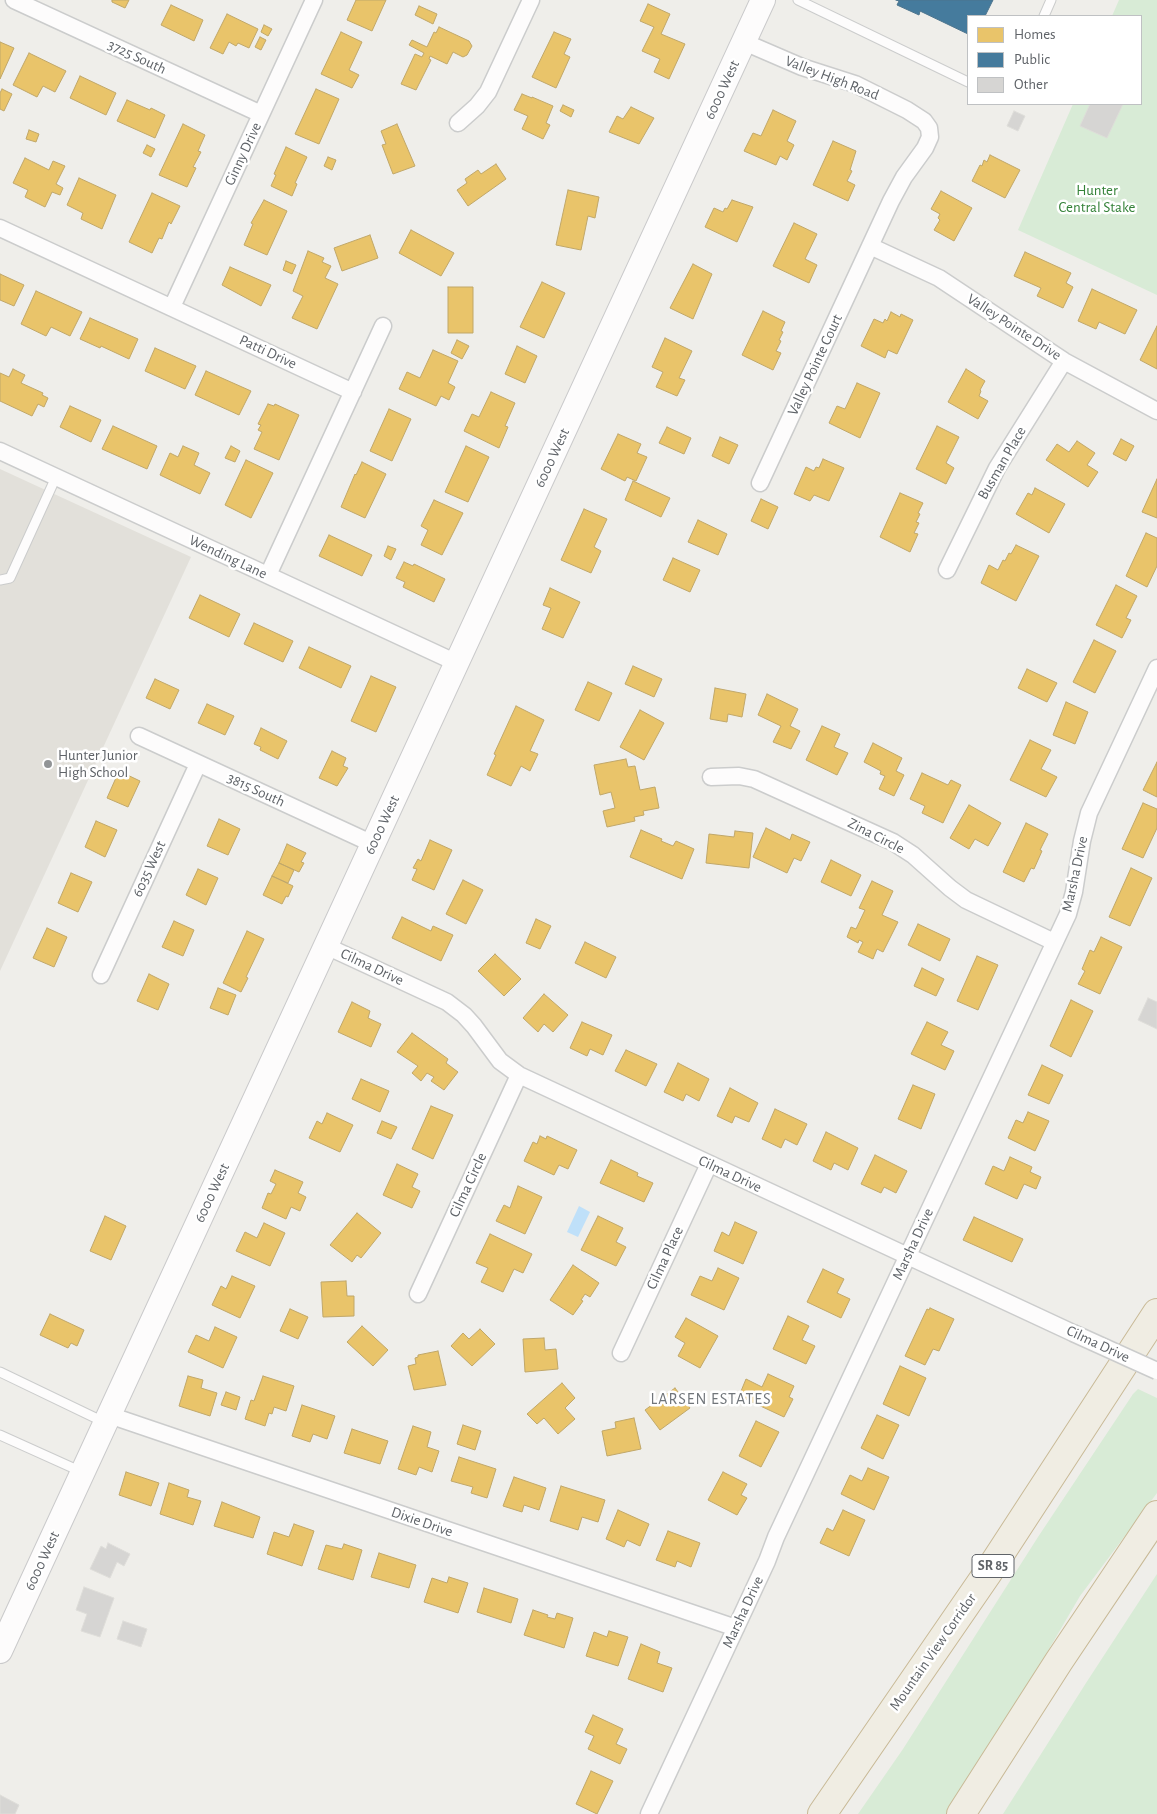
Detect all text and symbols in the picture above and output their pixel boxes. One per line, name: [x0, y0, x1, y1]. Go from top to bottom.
legend: [967, 15, 1142, 105]
text: Homes: [1014, 27, 1056, 42]
street label: 3725 South: [105, 36, 169, 78]
street label: Valley High Road: [783, 52, 881, 104]
text: Public: [1014, 52, 1050, 67]
street label: 6000 West: [700, 58, 744, 122]
text: Other: [1014, 77, 1048, 92]
street label: Ginny Drive: [221, 119, 265, 189]
park label: Hunter Central Stake: [1058, 181, 1136, 216]
street label: Valley Pointe Drive: [963, 290, 1065, 364]
street label: Valley Pointe Court: [784, 312, 846, 418]
street label: Patti Drive: [236, 331, 300, 373]
street label: Busman Place: [974, 423, 1030, 503]
street label: 6000 West: [530, 426, 574, 490]
street label: Wending Lane: [186, 531, 270, 583]
place label: Hunter Junior High School: [58, 746, 138, 781]
marker: Hunter Junior High School: [42, 758, 54, 770]
street label: 3815 South: [224, 769, 288, 811]
street label: 6000 West: [360, 793, 404, 857]
street label: Zina Circle: [845, 814, 907, 858]
street label: Marsha Drive: [1058, 834, 1092, 914]
street label: 6035 West: [128, 838, 170, 900]
street label: Cilma Drive: [337, 945, 407, 989]
street label: Cilma Circle: [445, 1150, 491, 1220]
street label: Cilma Drive: [695, 1152, 765, 1196]
street label: 6000 West: [190, 1161, 234, 1225]
street label: Marsha Drive: [889, 1205, 937, 1283]
street label: Cilma Place: [643, 1224, 687, 1292]
street label: Cilma Drive: [1063, 1322, 1133, 1366]
district label: LARSEN ESTATES: [649, 1389, 773, 1409]
street label: Dixie Drive: [389, 1503, 455, 1541]
street label: 6000 West: [20, 1529, 64, 1593]
road number: SR 85: [972, 1554, 1014, 1578]
street label: Marsha Drive: [719, 1573, 767, 1651]
street label: Mountain View Corridor: [886, 1590, 980, 1714]

